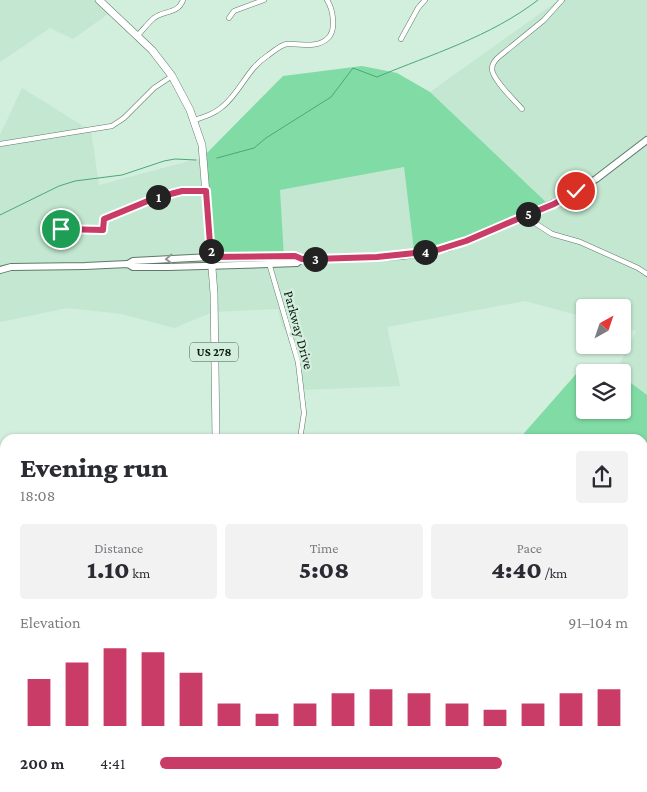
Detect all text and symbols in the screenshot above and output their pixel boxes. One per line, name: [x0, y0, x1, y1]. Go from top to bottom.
pin: [555, 170, 597, 212]
icon: check: [562, 177, 590, 205]
pin: 1: [146, 184, 170, 210]
text: 1: [156, 189, 161, 205]
pin: 5: [516, 202, 540, 226]
text: 5: [525, 206, 532, 222]
pin: [40, 208, 82, 250]
icon: arrive: [47, 215, 75, 243]
pin: 2: [198, 238, 224, 264]
pin: 4: [412, 240, 438, 264]
text: 2: [208, 243, 215, 259]
text: 4: [422, 244, 429, 260]
pin: 3: [302, 246, 328, 272]
text: 3: [312, 251, 319, 267]
one-way arrow: [165, 253, 173, 264]
street label: Parkway Drive: [281, 289, 317, 371]
north arrow: [576, 299, 631, 354]
map controls: [576, 299, 631, 419]
road number: US 278: [190, 342, 238, 362]
button: layers: [576, 364, 631, 419]
button: share: [576, 451, 628, 503]
text: Evening run: [20, 452, 168, 483]
text: 18:08: [20, 487, 55, 504]
text: Distance: [94, 540, 143, 556]
text: Time: [310, 540, 338, 556]
text: Pace: [517, 540, 542, 556]
text: 1.10: [87, 556, 130, 583]
text: 5:08: [299, 556, 349, 583]
text: 4:40: [491, 556, 542, 583]
text: km: [130, 565, 150, 581]
text: /km: [542, 565, 567, 581]
text: Elevation: [20, 614, 81, 631]
text: 91–104 m: [568, 614, 628, 631]
text: 200 m: [20, 755, 64, 772]
text: 4:41: [100, 755, 125, 772]

